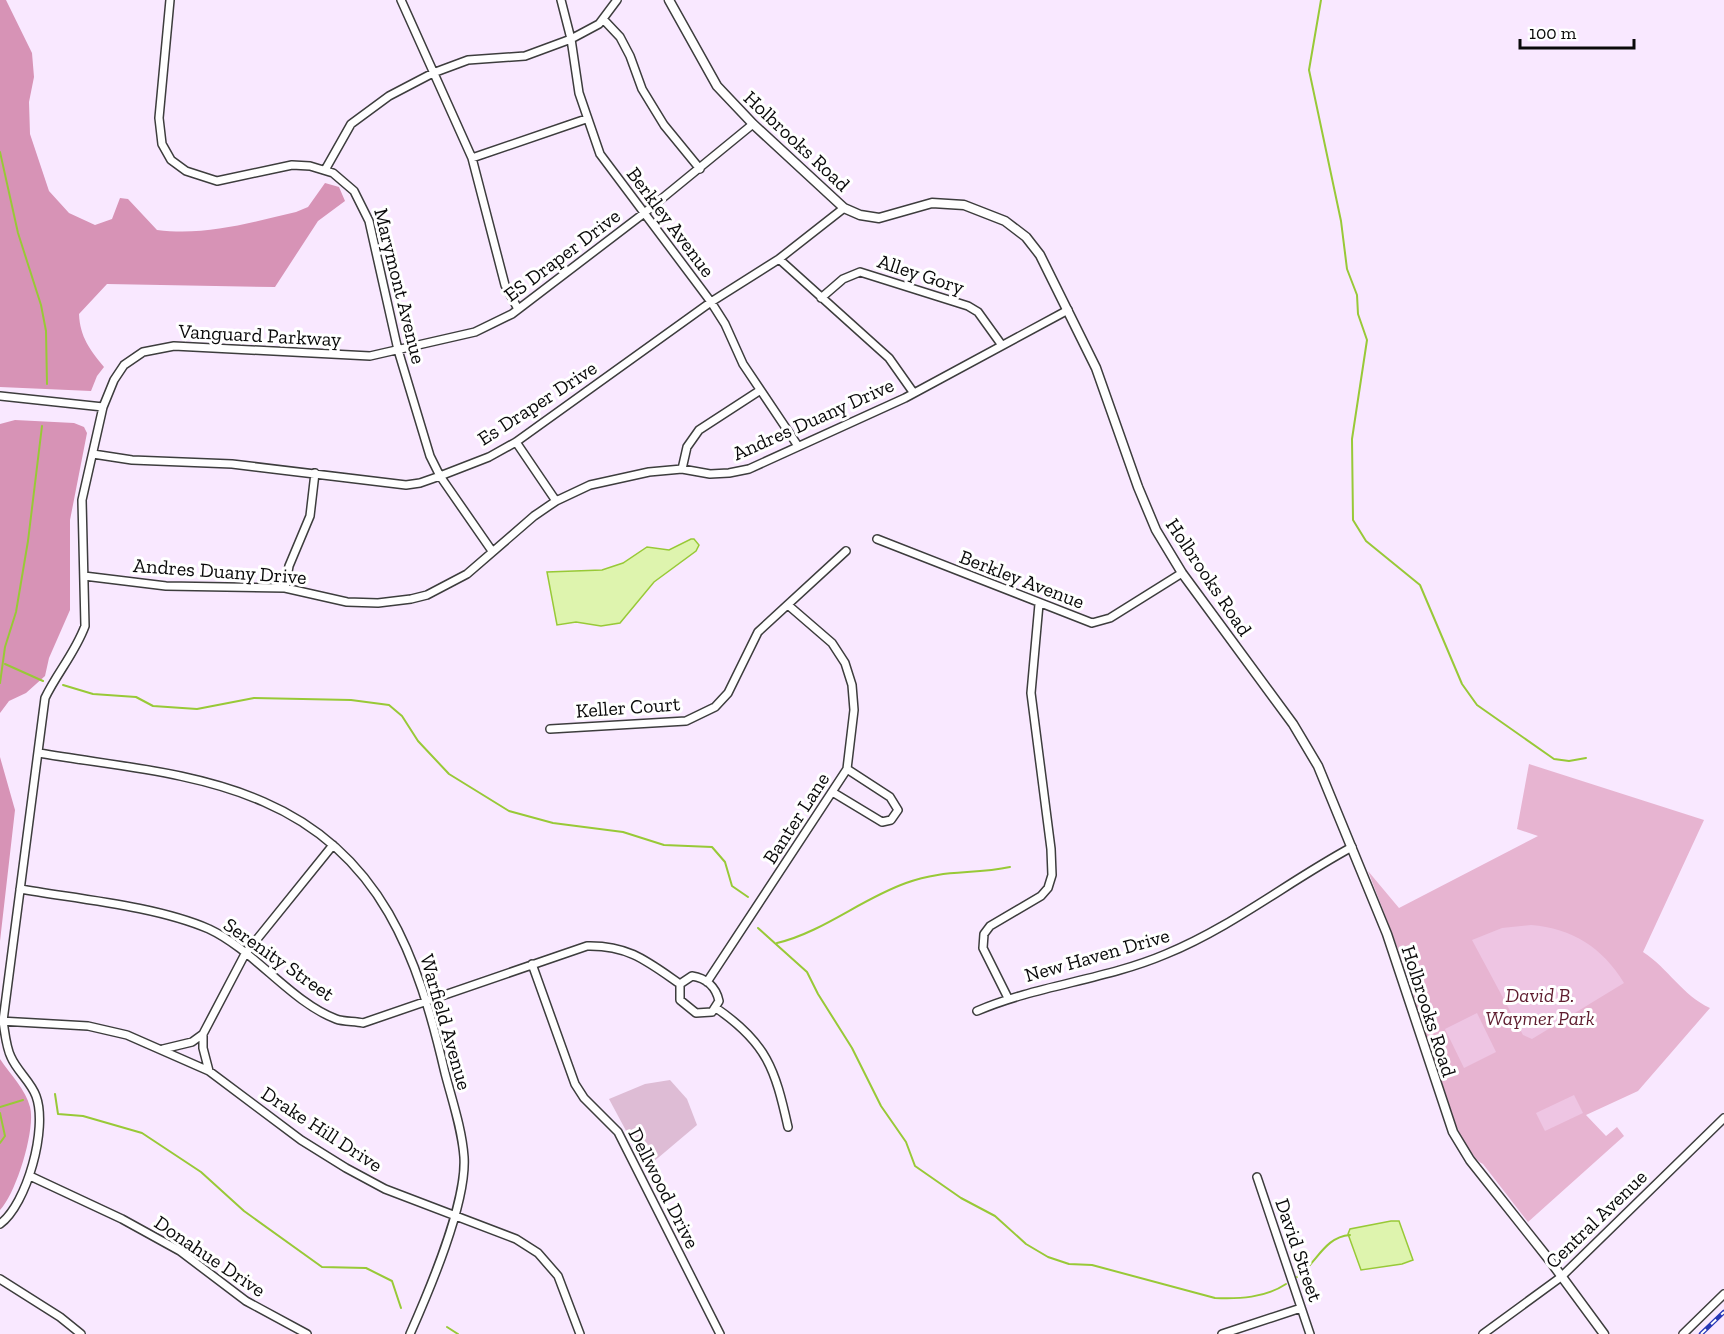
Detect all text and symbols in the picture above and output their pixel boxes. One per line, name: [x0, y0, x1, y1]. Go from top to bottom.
scale bar: [1520, 12, 1634, 50]
text: 100 m: [1529, 22, 1577, 44]
street label: Holbrooks Road: [739, 86, 855, 196]
street label: Berkley Avenue: [622, 162, 720, 282]
street label: ES Draper Drive: [499, 204, 625, 306]
street label: Marymont Avenue: [369, 206, 431, 366]
street label: Alley Gory: [875, 249, 968, 299]
street label: Vanguard Parkway: [177, 319, 343, 351]
street label: Es Draper Drive: [473, 356, 601, 450]
street label: Andres Duany Drive: [729, 373, 897, 465]
street label: Holbrooks Road: [1161, 514, 1257, 640]
street label: Berkley Avenue: [956, 544, 1088, 614]
street label: Andres Duany Drive: [132, 553, 308, 589]
street label: Keller Court: [575, 691, 682, 723]
street label: Banter Lane: [758, 768, 834, 868]
street label: Serenity Street: [219, 912, 339, 1006]
street label: New Haven Drive: [1022, 923, 1172, 987]
street label: Holbrooks Road: [1396, 942, 1462, 1080]
street label: Warfield Avenue: [415, 951, 477, 1093]
park label: David B. Waymer Park: [1485, 983, 1595, 1030]
street label: Drake Hill Drive: [257, 1081, 387, 1177]
street label: Dellwood Drive: [623, 1124, 705, 1252]
street label: Central Avenue: [1540, 1165, 1652, 1273]
street label: David Street: [1270, 1195, 1328, 1305]
street label: Donahue Drive: [150, 1210, 270, 1302]

